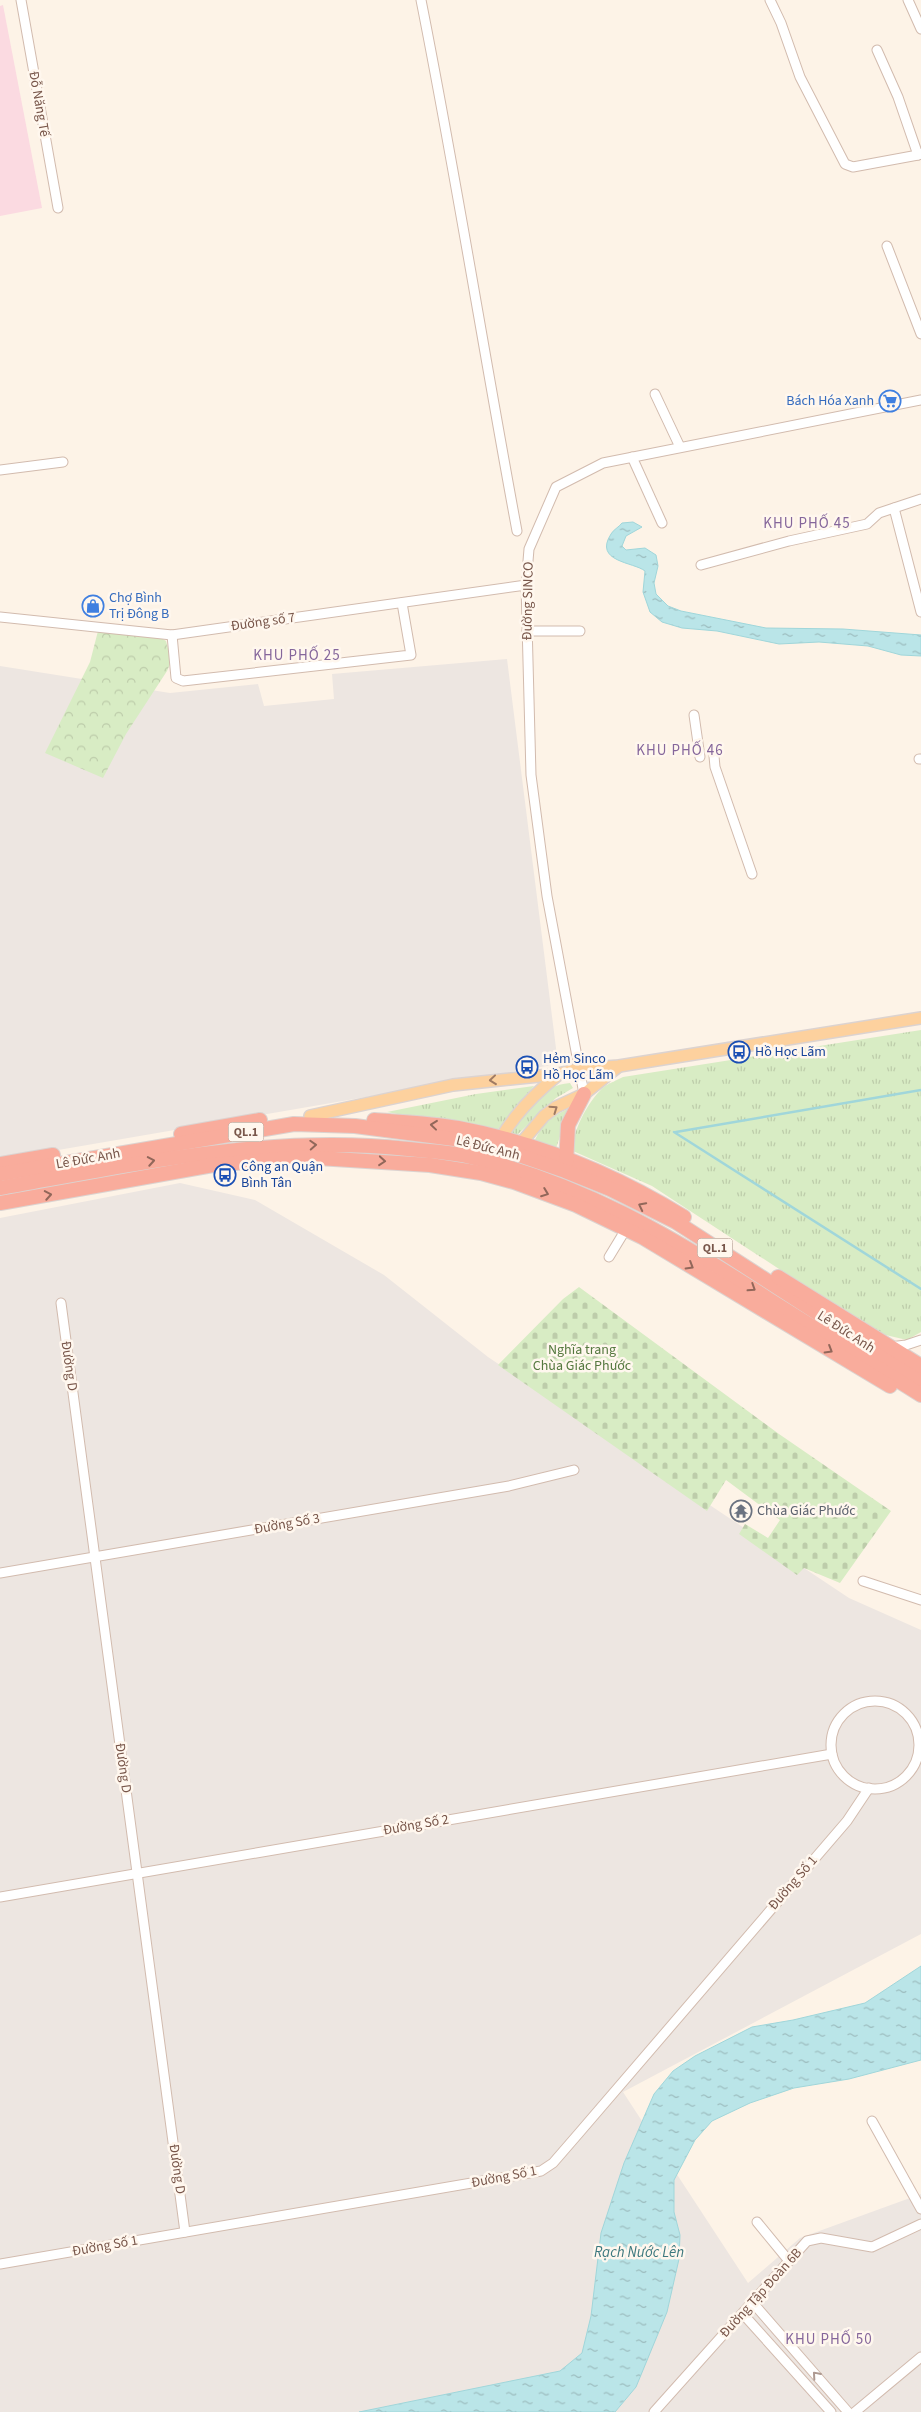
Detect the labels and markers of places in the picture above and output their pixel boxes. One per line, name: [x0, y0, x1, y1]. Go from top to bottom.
supermarket icon: Bách Hóa Xanh: [878, 389, 902, 413]
place label: Bách Hóa Xanh: [786, 391, 874, 411]
place label: Chợ Bình Trị Đông B: [109, 588, 169, 624]
shop icon: Chợ Bình Trị Đông B: [81, 594, 105, 618]
bus stop icon: Hồ Học Lãm: [727, 1040, 751, 1064]
place label: Hồ Học Lãm: [755, 1042, 826, 1062]
place label: Hẻm Sinco Hồ Học Lãm: [543, 1049, 614, 1085]
bus stop icon: Hẻm Sinco Hồ Học Lãm: [515, 1055, 539, 1079]
place label: Công an Quận Bình Tân: [241, 1157, 323, 1193]
bus stop icon: Công an Quận Bình Tân: [213, 1163, 237, 1187]
temple icon: Chùa Giác Phước: [729, 1499, 753, 1523]
place label: Chùa Giác Phước: [757, 1501, 856, 1521]

